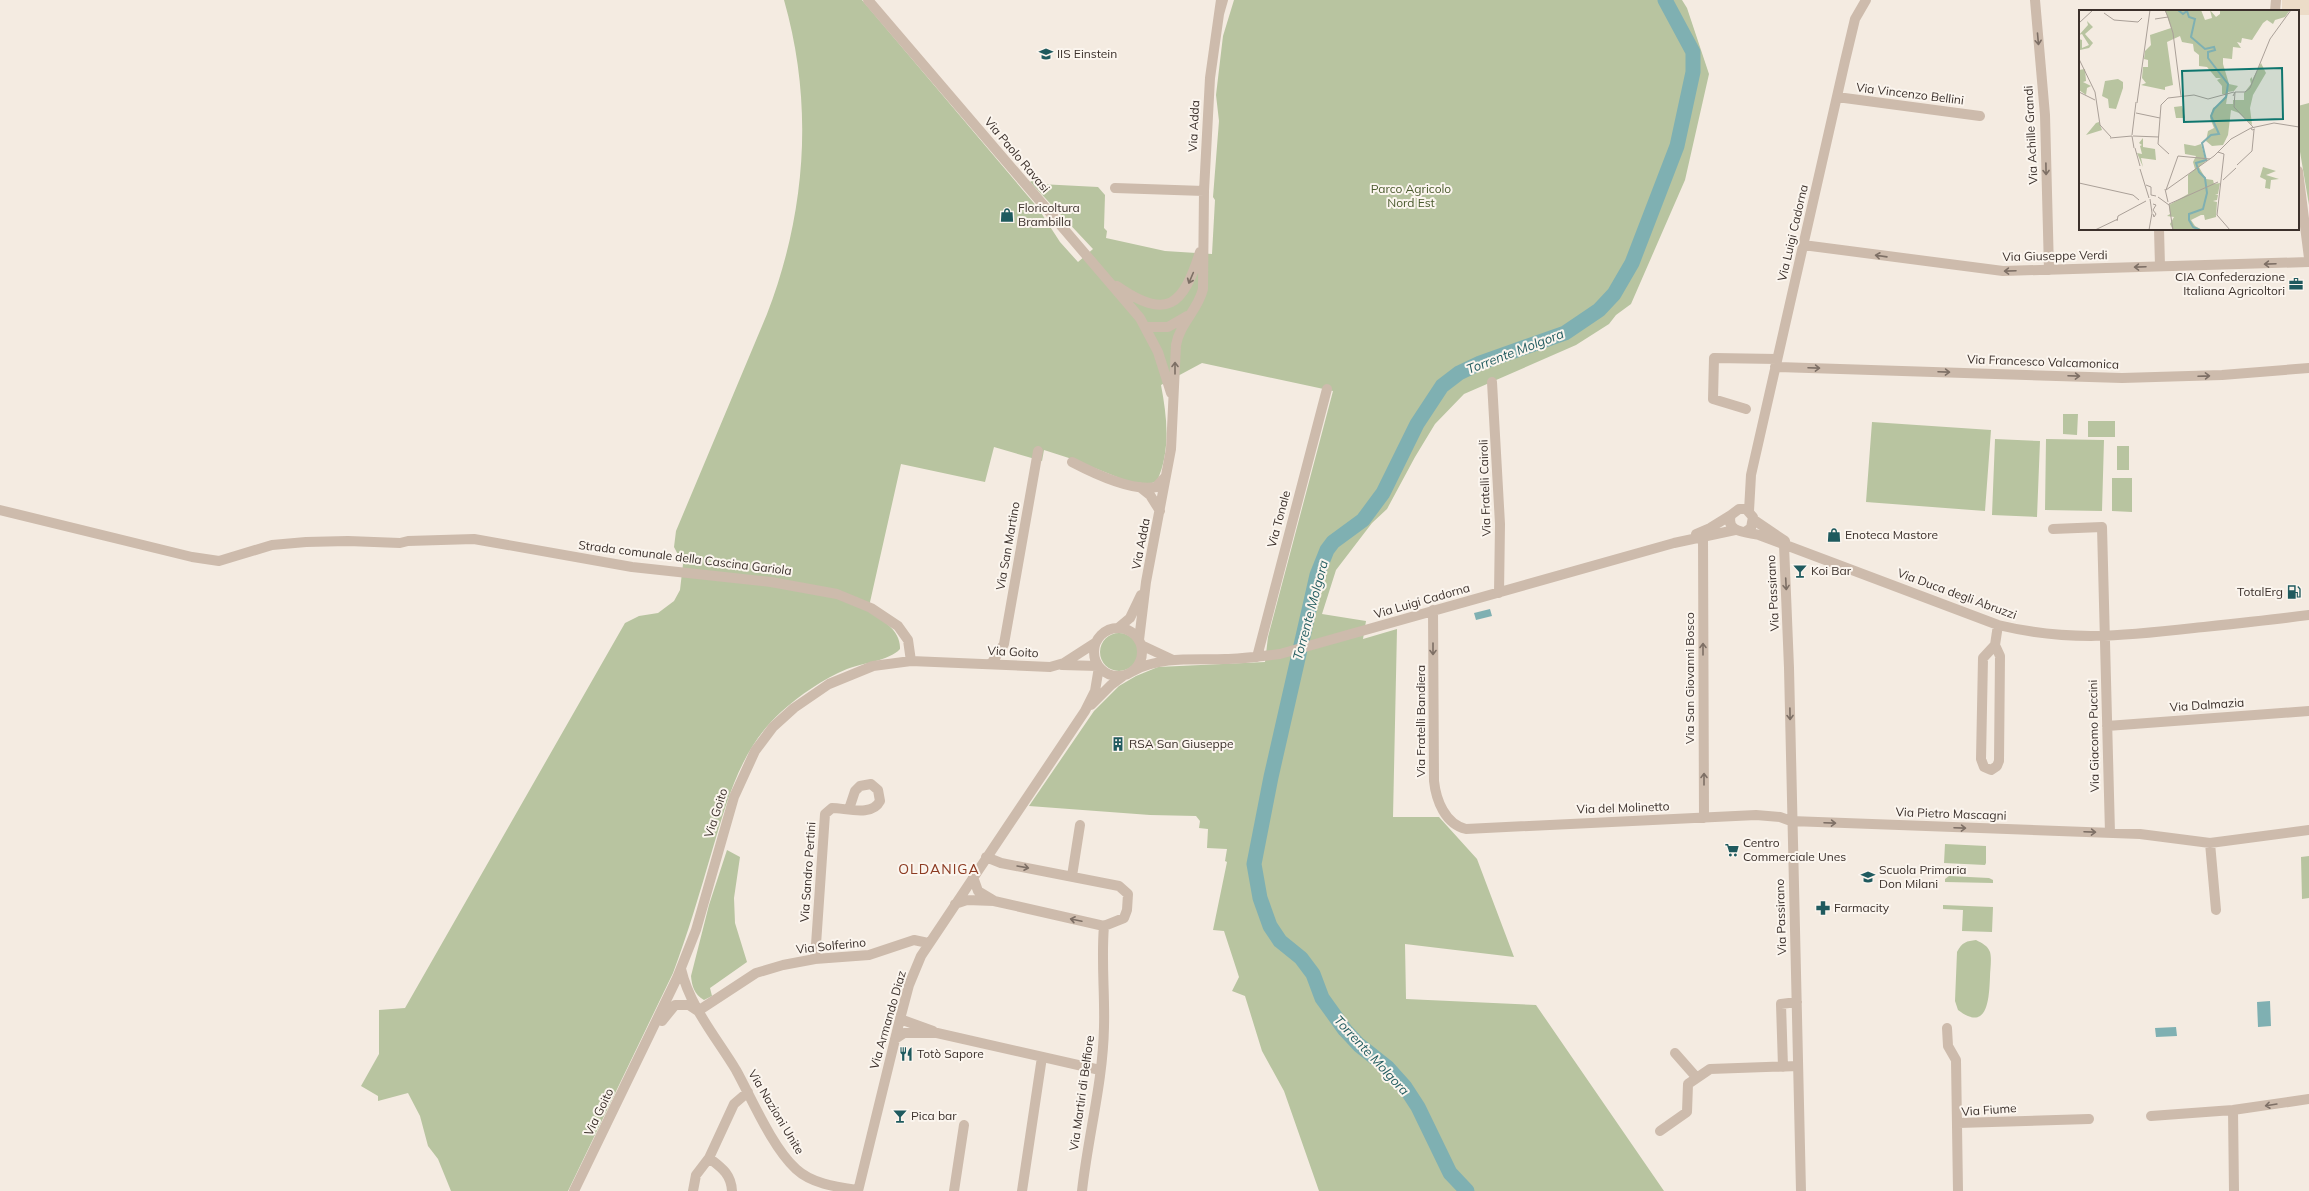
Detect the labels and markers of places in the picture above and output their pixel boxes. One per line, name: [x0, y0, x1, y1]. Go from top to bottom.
school or university icon: IIS Einstein: [1038, 46, 1054, 62]
place label: IIS Einstein: [1057, 46, 1117, 61]
place label: Floricoltura Brambilla: [1018, 200, 1080, 229]
shop icon: Floricoltura Brambilla: [999, 207, 1015, 223]
place label: CIA Confederazione Italiana Agricoltori: [2175, 269, 2285, 298]
office icon: CIA Confederazione Italiana Agricoltori: [2288, 276, 2304, 292]
shop icon: Enoteca Mastore: [1826, 527, 1842, 543]
place label: Enoteca Mastore: [1845, 527, 1938, 542]
bar icon: Koi Bar: [1792, 563, 1808, 579]
place label: Koi Bar: [1811, 563, 1852, 578]
place label: TotalErg: [2237, 584, 2283, 599]
fuel station icon: TotalErg: [2286, 584, 2302, 600]
building icon: RSA San Giuseppe: [1110, 736, 1126, 752]
place label: RSA San Giuseppe: [1129, 736, 1234, 751]
place label: Centro Commerciale Unes: [1743, 835, 1846, 864]
supermarket icon: Centro Commerciale Unes: [1724, 842, 1740, 858]
place label: Scuola Primaria Don Milani: [1879, 862, 1966, 891]
school or university icon: Scuola Primaria Don Milani: [1860, 869, 1876, 885]
pharmacy icon: Farmacity: [1815, 900, 1831, 916]
place label: Farmacity: [1834, 900, 1890, 915]
restaurant icon: Totò Sapore: [898, 1046, 914, 1062]
place label: Totò Sapore: [917, 1046, 984, 1061]
bar icon: Pica bar: [892, 1108, 908, 1124]
place label: Pica bar: [911, 1108, 957, 1123]

